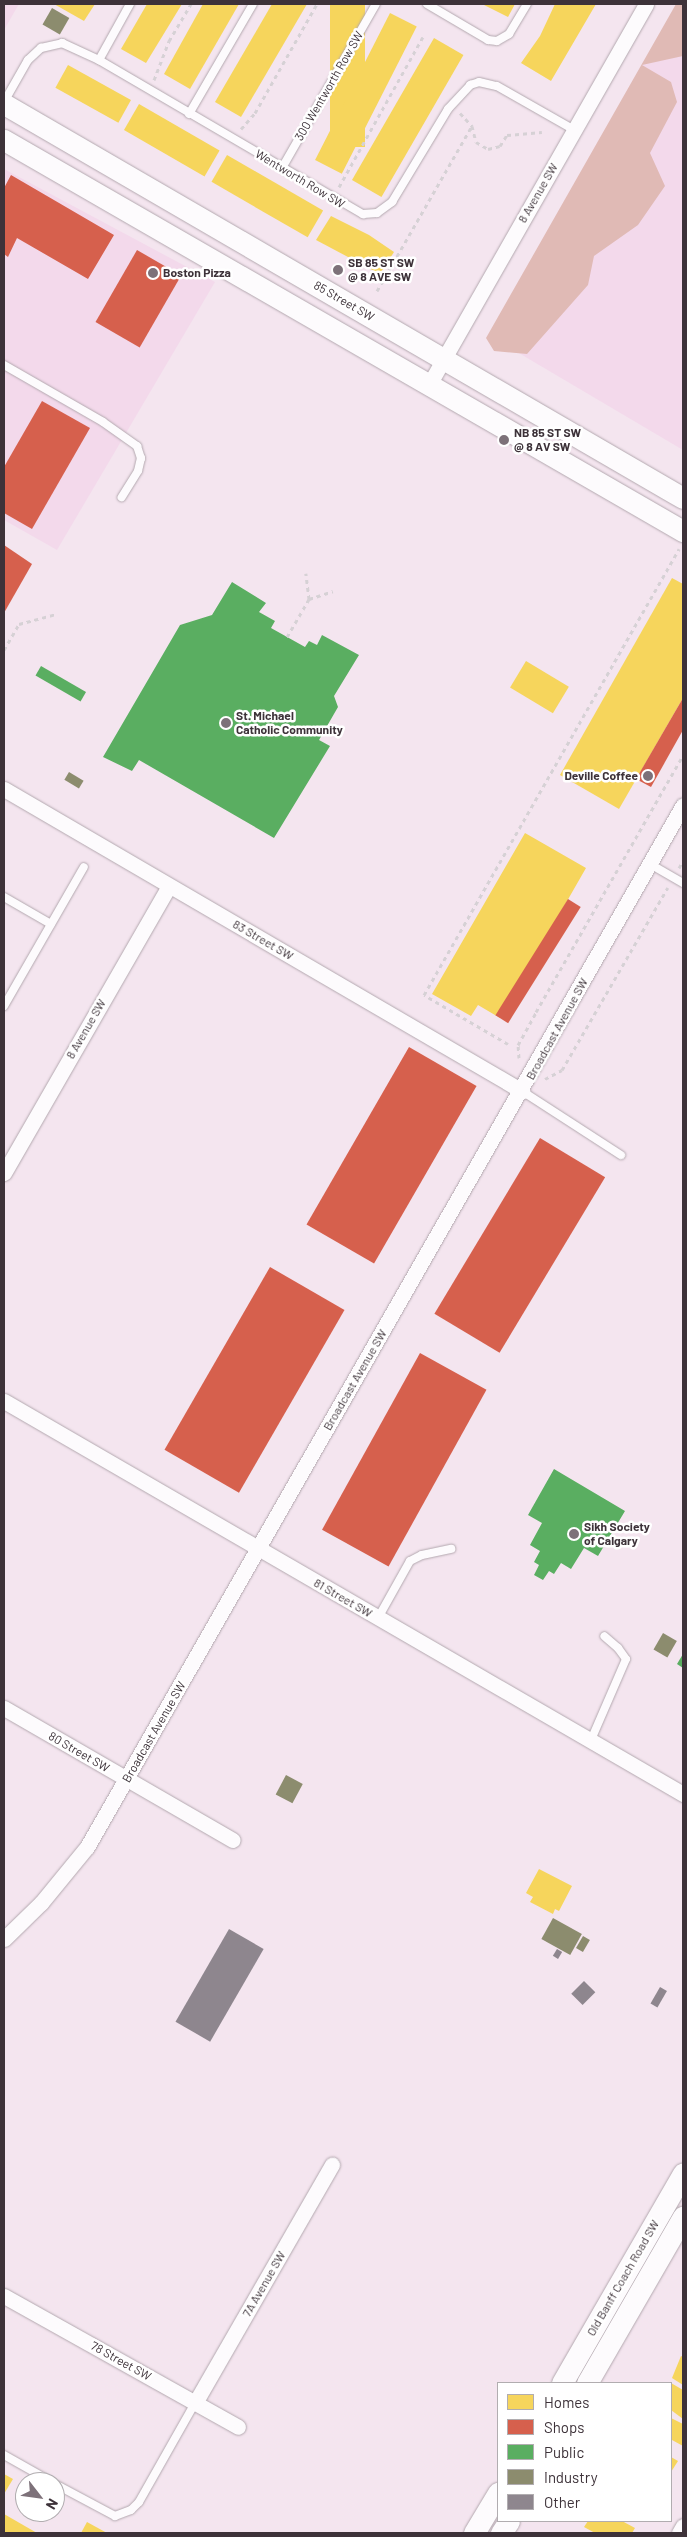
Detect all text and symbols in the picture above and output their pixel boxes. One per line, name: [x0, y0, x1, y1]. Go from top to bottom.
street label: 300 Wentworth Row SW: [292, 29, 366, 143]
street label: Wentworth Row SW: [253, 147, 347, 211]
street label: 8 Avenue SW: [515, 161, 561, 225]
place label: SB 85 ST SW @ 8 AVE SW: [348, 256, 414, 284]
marker: SB 85 ST SW @ 8 AVE SW: [332, 264, 344, 276]
place label: Boston Pizza: [163, 266, 231, 280]
marker: Boston Pizza: [147, 267, 159, 279]
street label: 85 Street SW: [311, 278, 377, 324]
place label: NB 85 ST SW @ 8 AV SW: [514, 426, 581, 454]
marker: NB 85 ST SW @ 8 AV SW: [498, 434, 510, 446]
place label: St. Michael Catholic Community: [236, 709, 343, 737]
marker: St. Michael Catholic Community: [220, 717, 232, 729]
place label: Deville Coffee: [564, 769, 638, 783]
marker: Deville Coffee: [642, 770, 654, 782]
street label: 83 Street SW: [230, 917, 296, 963]
street label: Broadcast Avenue SW: [523, 976, 591, 1082]
street label: 8 Avenue SW: [63, 997, 109, 1061]
street label: Broadcast Avenue SW: [320, 1327, 390, 1433]
place label: Sikh Society of Calgary: [584, 1520, 650, 1548]
marker: Sikh Society of Calgary: [568, 1528, 580, 1540]
street label: 81 Street SW: [311, 1575, 375, 1621]
street label: Broadcast Avenue SW: [119, 1679, 189, 1785]
street label: 80 Street SW: [46, 1729, 112, 1775]
street label: Old Banff Coach Road SW: [584, 2217, 662, 2339]
street label: 7A Avenue SW: [239, 2249, 289, 2319]
street label: 78 Street SW: [88, 2338, 154, 2384]
legend: [497, 2382, 672, 2522]
text: Homes: [544, 2393, 589, 2411]
text: Shops: [544, 2418, 584, 2436]
text: Public: [544, 2443, 584, 2461]
text: Industry: [544, 2468, 598, 2486]
north arrow: [15, 2472, 65, 2522]
text: Other: [544, 2493, 580, 2511]
text: N: [43, 2496, 62, 2513]

